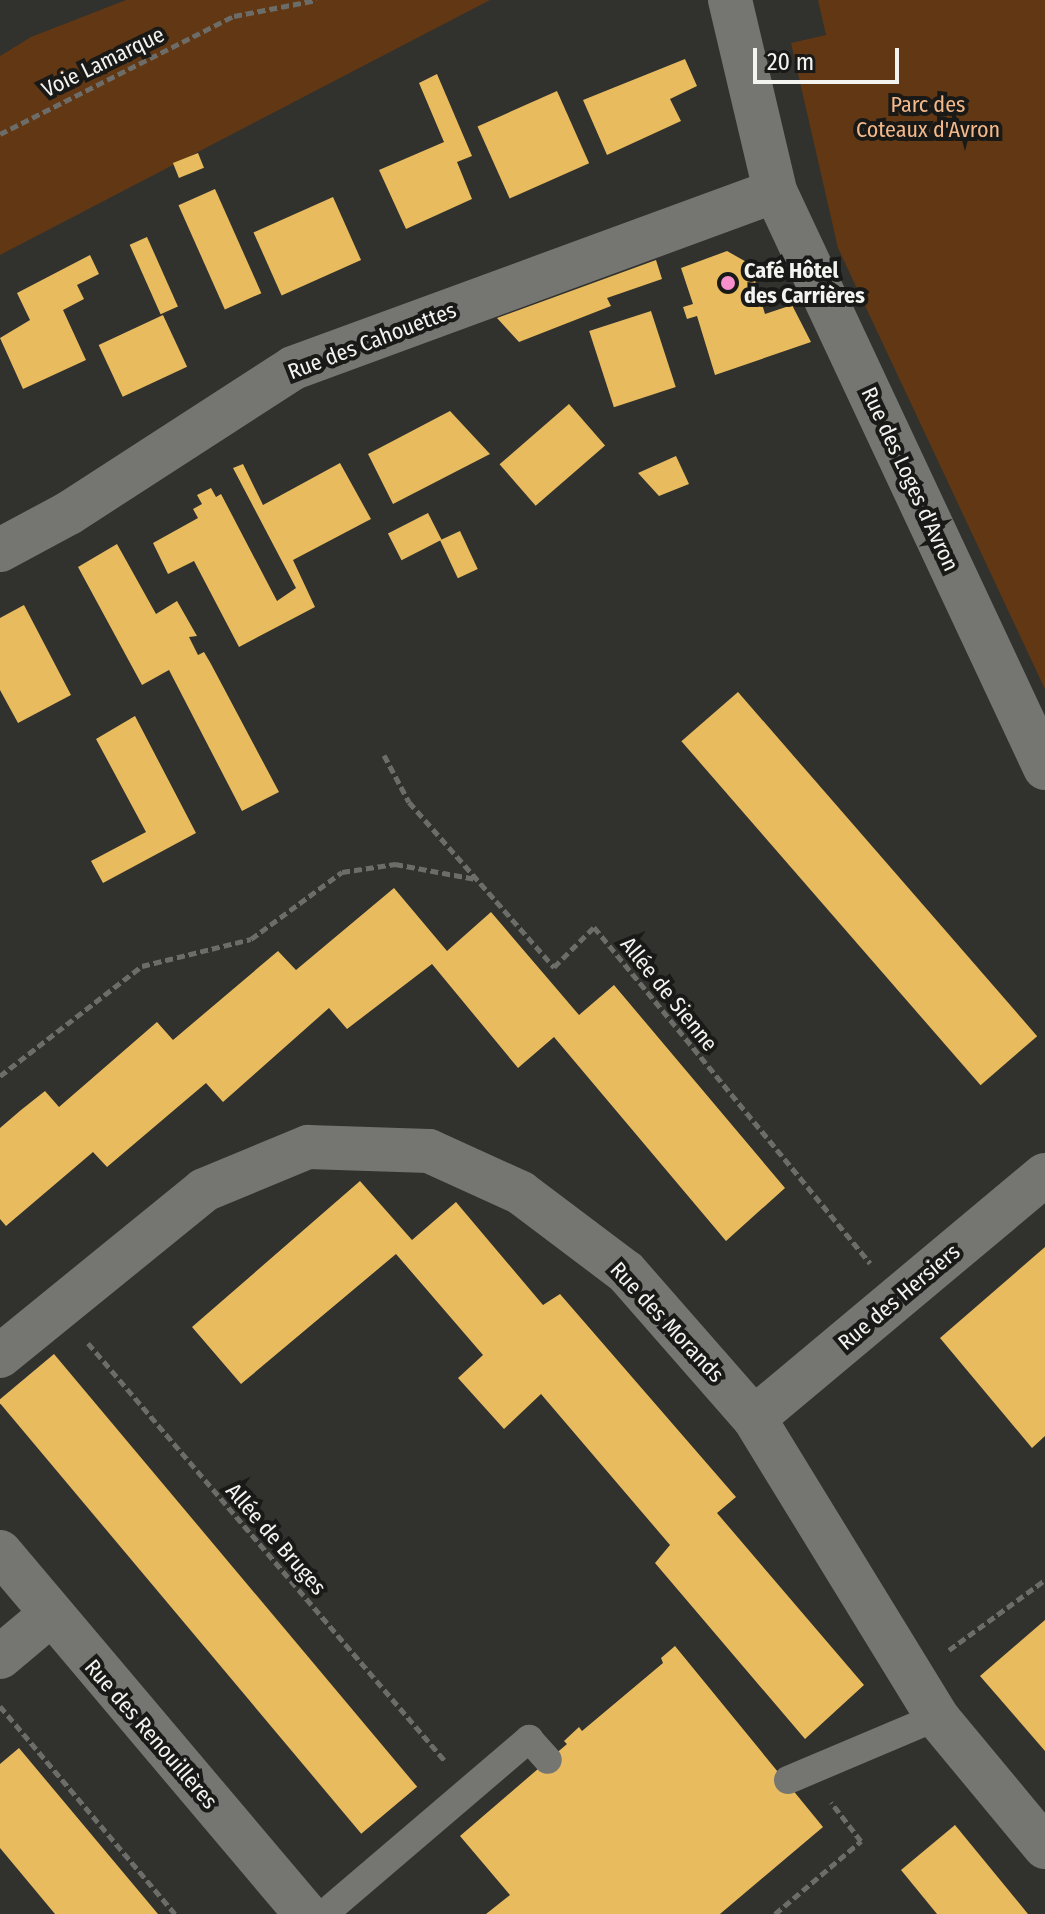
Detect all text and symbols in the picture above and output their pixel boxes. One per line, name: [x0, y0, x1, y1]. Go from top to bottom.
street label: Voie Lamarque: [37, 21, 169, 103]
scale bar: [757, 32, 903, 82]
text: 20 m: [767, 48, 814, 76]
park label: Parc des Coteaux d'Avron: [856, 91, 1000, 142]
place label: Café Hôtel des Carrières: [744, 257, 865, 308]
marker: Café Hôtel des Carrières: [719, 274, 737, 292]
street label: Rue des Cahouettes: [284, 297, 460, 385]
street label: Rue des Loges d'Avron: [856, 383, 964, 575]
street label: Allée de Sienne: [615, 932, 723, 1056]
street label: Rue des Hersiers: [833, 1238, 965, 1356]
street label: Rue des Morands: [605, 1256, 729, 1388]
street label: Allée de Bruges: [220, 1478, 332, 1600]
street label: Rue des Renouillères: [79, 1654, 223, 1814]

